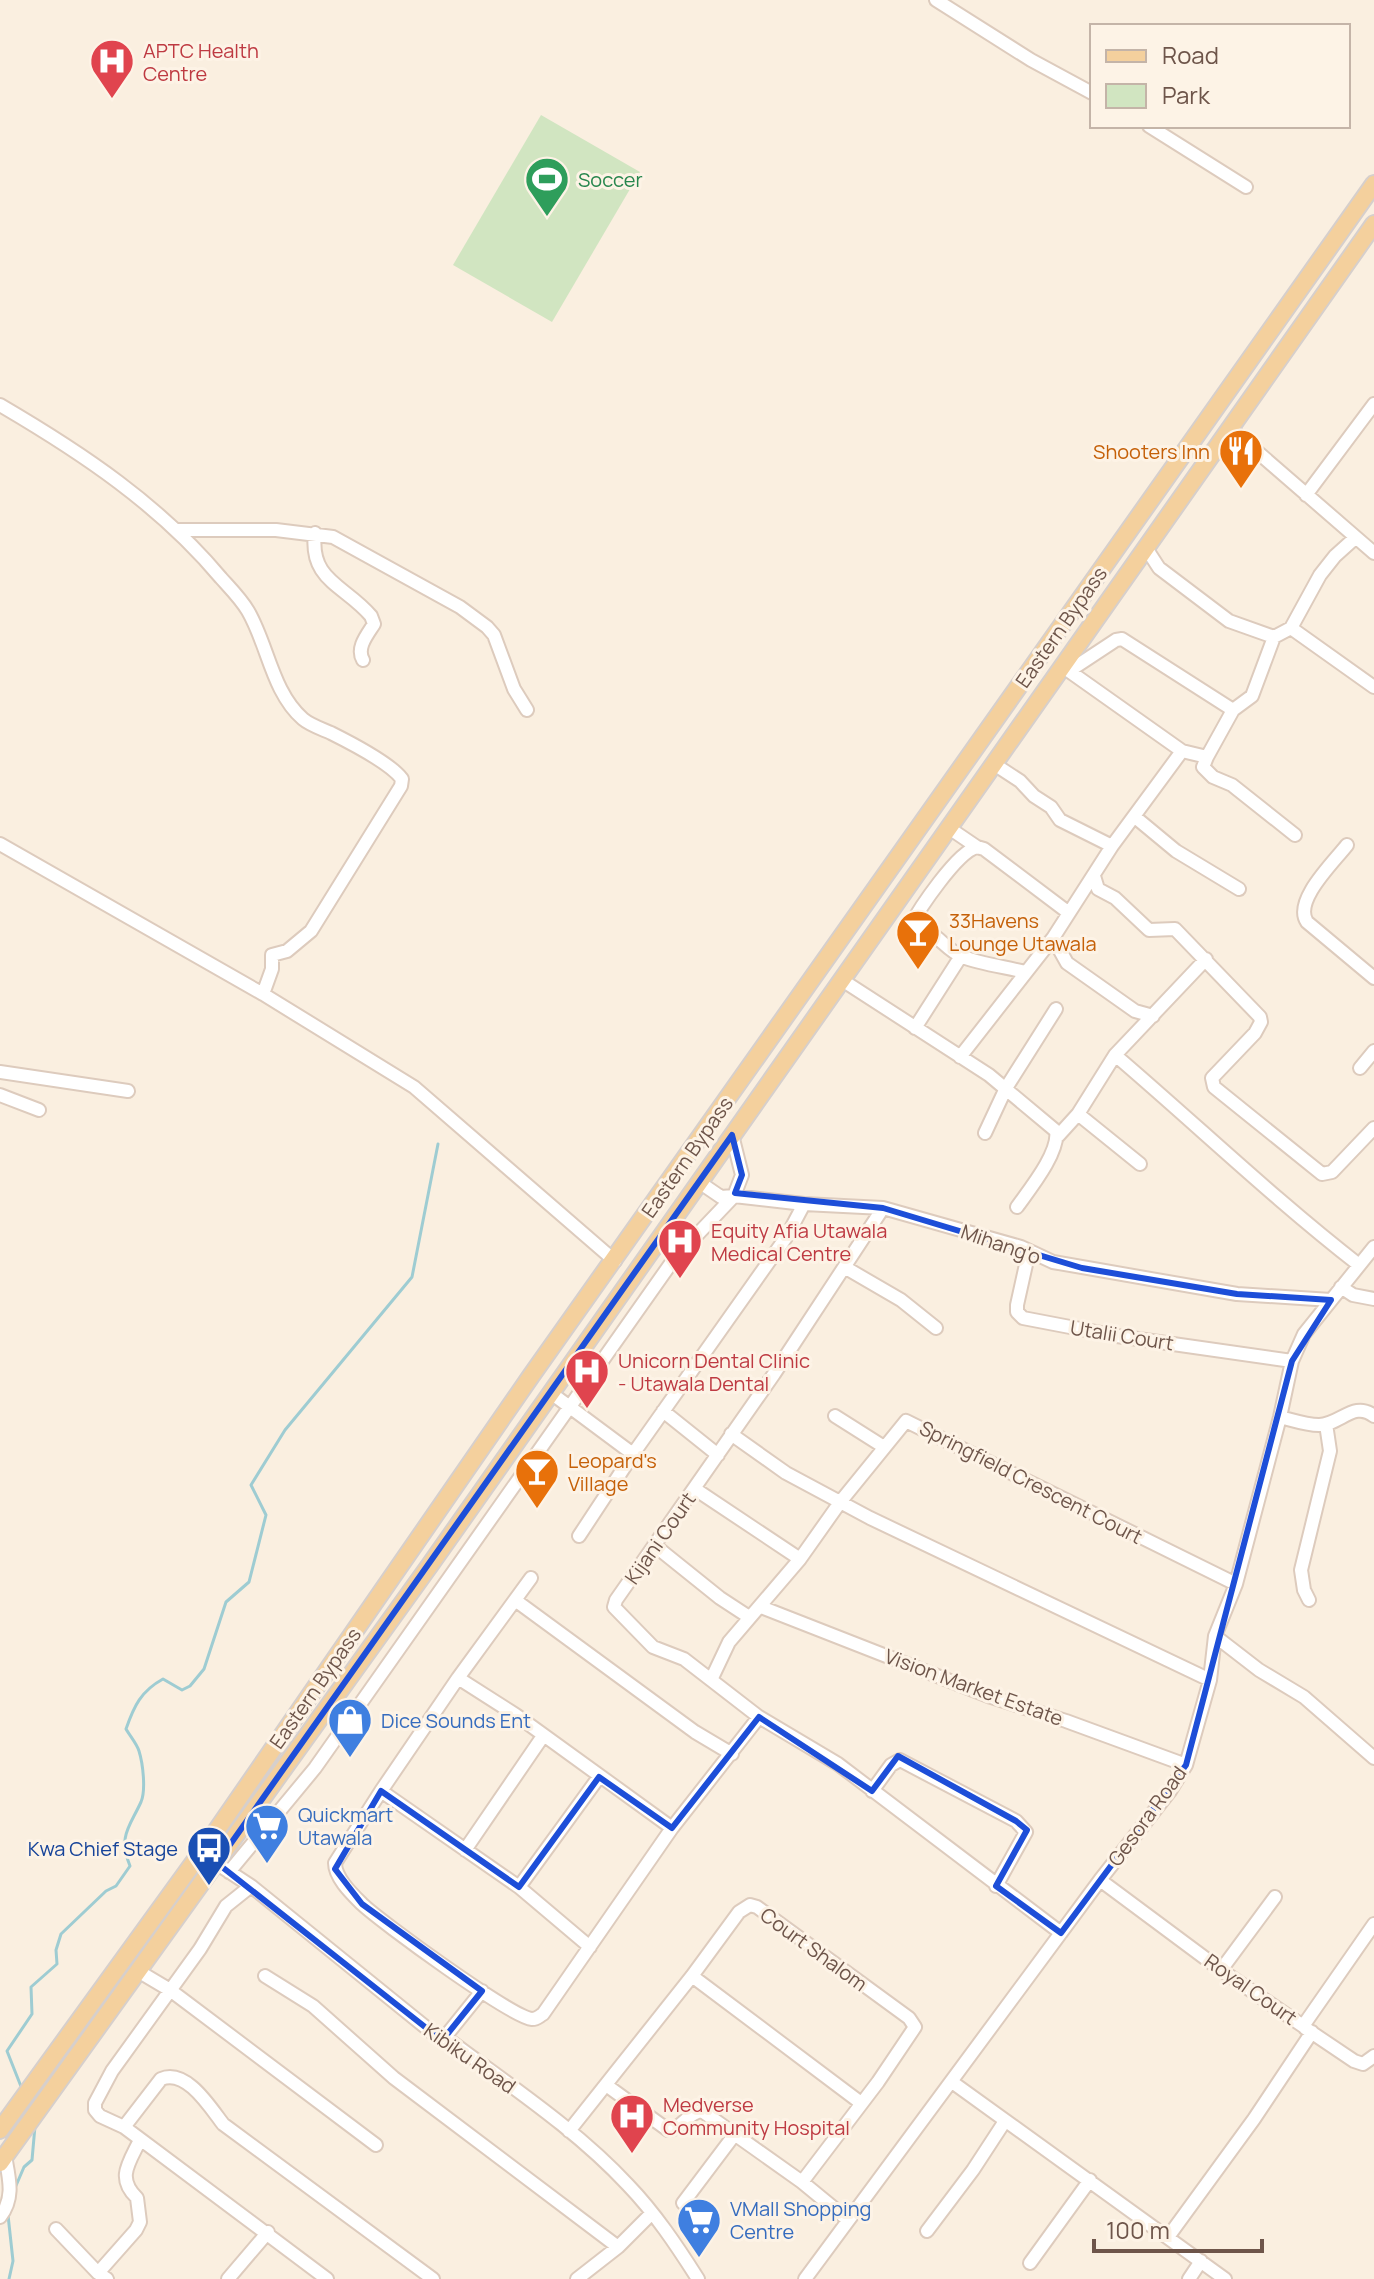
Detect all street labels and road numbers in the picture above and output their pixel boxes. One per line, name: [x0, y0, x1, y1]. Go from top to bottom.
street label: Eastern Bypass: [1009, 561, 1113, 693]
street label: Eastern Bypass: [635, 1091, 739, 1223]
street label: Mihang'o: [957, 1218, 1045, 1270]
street label: Utalii Court: [1068, 1313, 1176, 1357]
street label: Springfield Crescent Court: [915, 1414, 1147, 1550]
street label: Kijani Court: [618, 1487, 702, 1589]
street label: Eastern Bypass: [263, 1622, 367, 1754]
street label: Vision Market Estate: [881, 1642, 1067, 1732]
street label: Gesora Road: [1102, 1761, 1192, 1871]
street label: Court Shalom: [755, 1901, 873, 1997]
street label: Royal Court: [1199, 1947, 1303, 2031]
street label: Kibiku Road: [419, 2016, 521, 2100]

